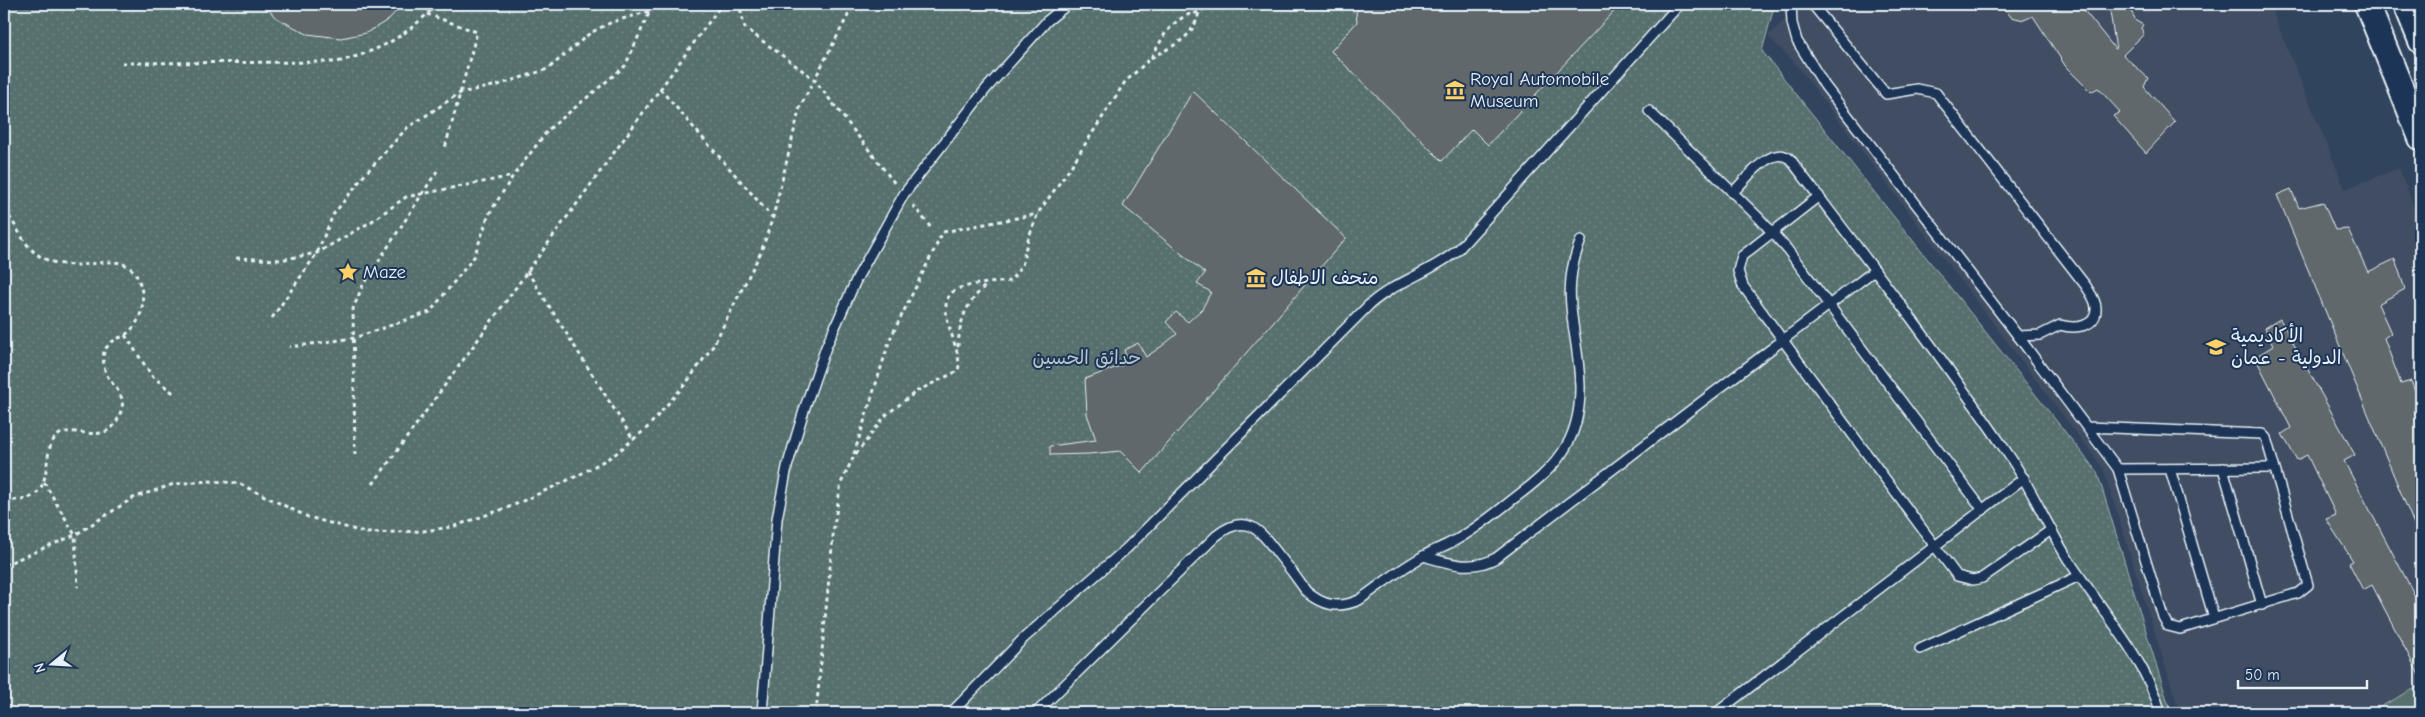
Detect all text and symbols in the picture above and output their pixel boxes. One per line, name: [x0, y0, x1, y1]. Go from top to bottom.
place label: Royal Automobile Museum: [1470, 68, 1609, 112]
museum icon: Royal Automobile Museum: [1444, 79, 1466, 101]
place icon: Maze: [337, 261, 359, 283]
place label: Maze: [363, 261, 406, 283]
museum icon: متحف الاطفال: [1245, 267, 1267, 289]
place label: متحف الاطفال: [1271, 267, 1379, 289]
place label: الأكاديمية الدولية - عمان: [2231, 323, 2341, 369]
school or university icon: الأكاديمية الدولية - عمان: [2205, 336, 2227, 358]
park label: حدائق الحسين: [1033, 347, 1141, 369]
north arrow: [28, 640, 78, 690]
scale bar: [2238, 657, 2366, 689]
text: N: [31, 661, 50, 675]
text: 50 m: [2245, 666, 2280, 684]

